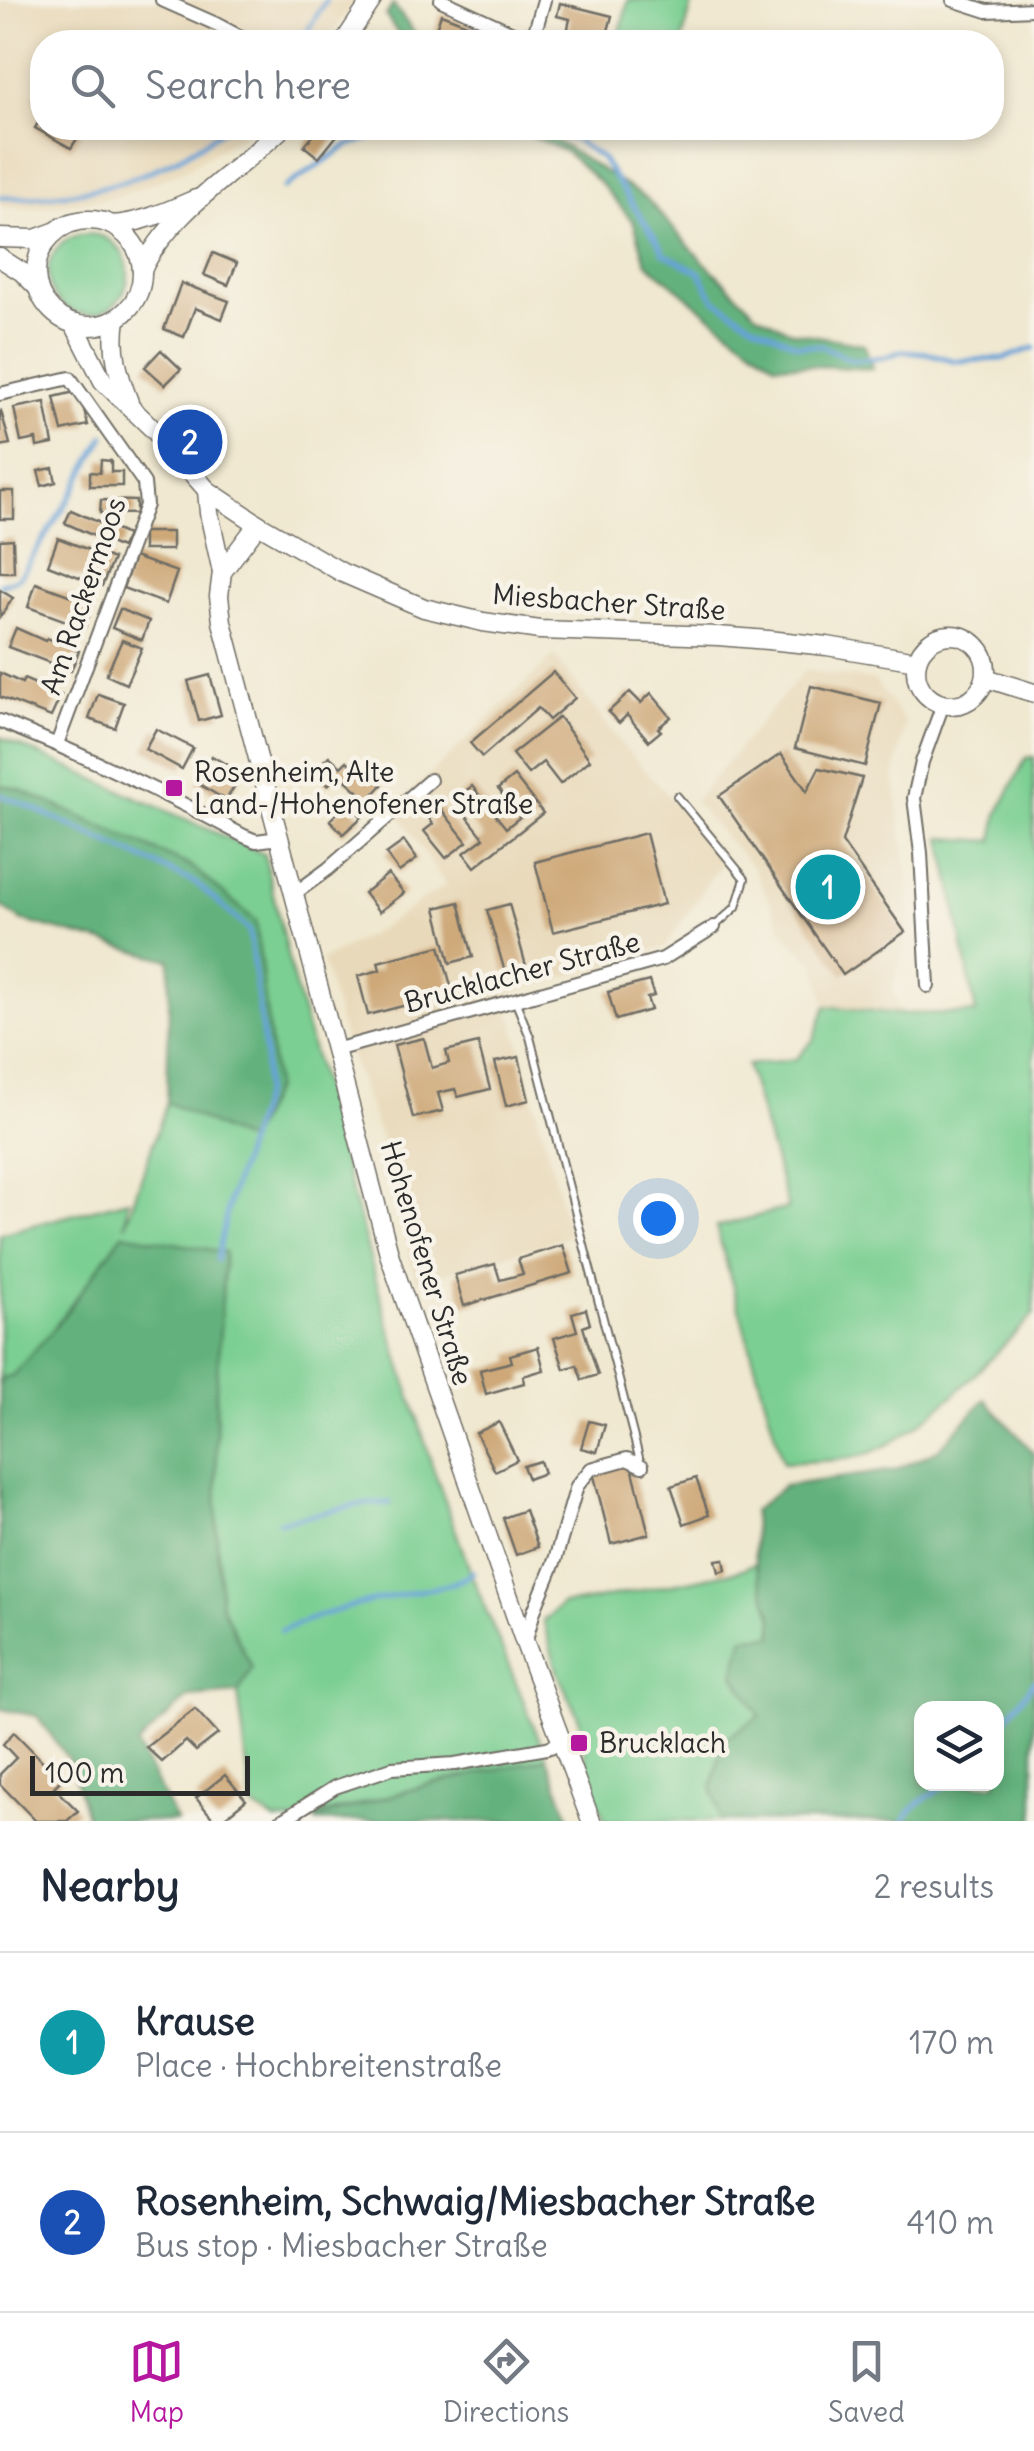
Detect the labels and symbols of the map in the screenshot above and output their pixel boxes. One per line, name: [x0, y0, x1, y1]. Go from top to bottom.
pin: 2: [158, 404, 222, 480]
street label: Am Rackermoos: [32, 493, 134, 699]
street label: Miesbacher Straße: [491, 576, 727, 628]
place label: Rosenheim, Alte Land-/Hohenofener Straße: [194, 754, 533, 822]
marker: Rosenheim, Alte Land-/Hohenofener Straße: [163, 777, 185, 799]
pin: 1: [796, 850, 860, 924]
street label: Brucklacher Straße: [400, 923, 644, 1021]
street label: Hohenofener Straße: [373, 1136, 481, 1390]
your location: [633, 1193, 684, 1244]
place label: Brucklach: [599, 1725, 726, 1761]
marker: Brucklach: [568, 1732, 590, 1754]
scale bar: [30, 1751, 250, 1796]

